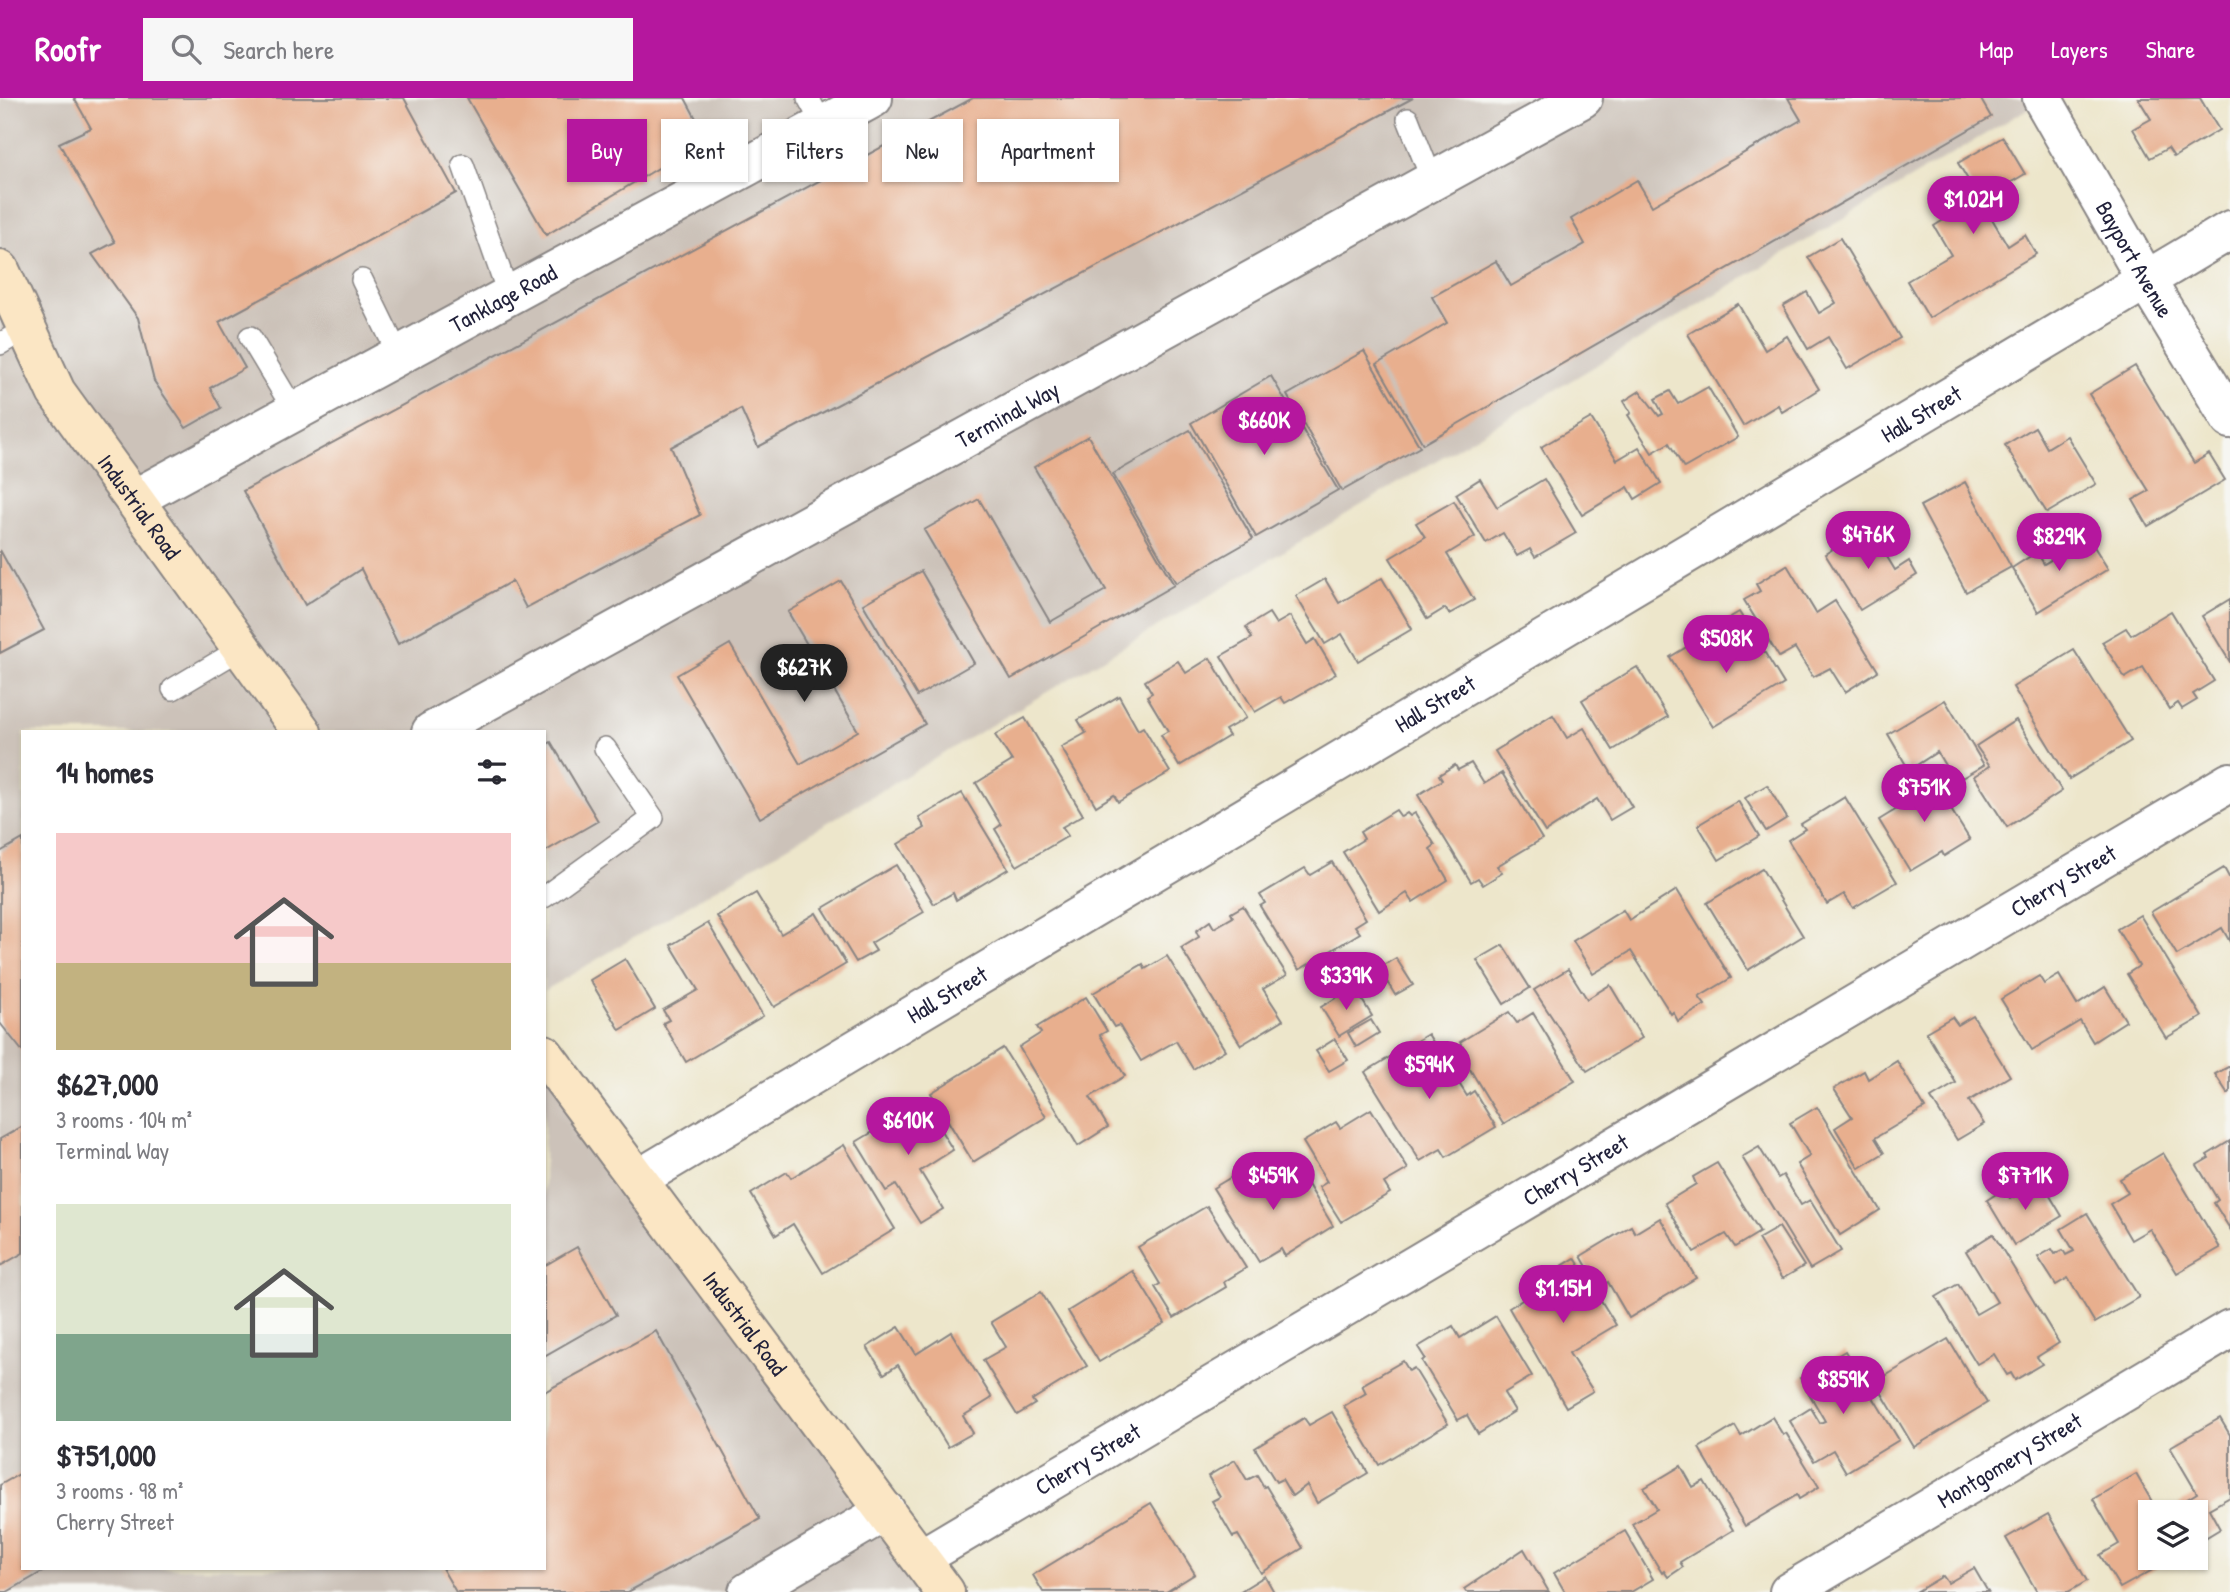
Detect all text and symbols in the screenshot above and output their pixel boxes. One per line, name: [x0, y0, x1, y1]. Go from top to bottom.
search box: [143, 18, 633, 81]
text: Roofr: [35, 27, 101, 71]
icon: search: [167, 30, 205, 68]
text: Search here: [223, 32, 334, 67]
text: Map: [1979, 33, 2013, 65]
text: Layers: [2051, 33, 2108, 65]
text: Share: [2146, 33, 2195, 65]
chip: Buy: [567, 119, 647, 182]
chip: Rent: [661, 119, 748, 182]
chip: Filters: [762, 119, 868, 182]
chip: New: [882, 119, 963, 182]
chip: Apartment: [977, 119, 1119, 182]
pin: $1.02M: [1916, 176, 2030, 236]
text: $1.02M: [1943, 183, 2003, 214]
street label: Bayport Avenue: [2089, 195, 2181, 323]
street label: Tanklage Road: [444, 257, 562, 340]
street label: Terminal Way: [950, 373, 1065, 455]
street label: Hall Street: [1875, 377, 1968, 450]
pin: $660K: [1215, 398, 1313, 457]
text: $660K: [1238, 404, 1290, 435]
street label: Industrial Road: [91, 448, 188, 565]
pin: $476K: [1819, 512, 1917, 571]
pin: $829K: [2010, 514, 2108, 573]
text: $476K: [1842, 518, 1894, 549]
text: $829K: [2033, 520, 2085, 551]
pin: $508K: [1677, 616, 1775, 675]
text: $508K: [1699, 622, 1753, 653]
pin: $627K: [755, 644, 853, 704]
text: $627K: [776, 651, 832, 682]
street label: Hall Street: [1389, 667, 1482, 739]
text: 14 homes: [56, 752, 154, 792]
icon: filters: [473, 753, 511, 791]
pin: $751K: [1875, 764, 1973, 824]
text: $751K: [1897, 771, 1951, 802]
street label: Cherry Street: [2005, 836, 2123, 924]
icon: home: [221, 879, 347, 1005]
pin: $339K: [1297, 953, 1395, 1012]
street label: Hall Street: [901, 958, 994, 1030]
text: $339K: [1320, 959, 1372, 990]
pin: $594K: [1380, 1042, 1478, 1101]
text: $594K: [1404, 1048, 1454, 1079]
text: $627,000: [56, 1064, 158, 1104]
pin: $610K: [859, 1098, 957, 1157]
text: 3 rooms · 104 m²: [56, 1104, 192, 1135]
text: $610K: [882, 1104, 934, 1135]
street label: Cherry Street: [1517, 1126, 1635, 1213]
text: Terminal Way: [56, 1135, 169, 1166]
pin: $459K: [1224, 1152, 1322, 1212]
pin: $771K: [1976, 1152, 2074, 1212]
text: $459K: [1248, 1159, 1298, 1190]
text: $771K: [1998, 1159, 2052, 1190]
icon: home: [221, 1250, 347, 1376]
street label: Industrial Road: [696, 1265, 794, 1382]
pin: $1.15M: [1506, 1266, 1620, 1325]
text: $1.15M: [1535, 1272, 1591, 1303]
pin: $859K: [1794, 1356, 1892, 1416]
text: $859K: [1817, 1363, 1869, 1394]
street label: Montgomery Street: [1931, 1404, 2088, 1515]
street label: Cherry Street: [1029, 1415, 1147, 1502]
text: $751,000: [56, 1435, 156, 1475]
text: 3 rooms · 98 m²: [56, 1475, 183, 1506]
map controls: [2138, 1500, 2208, 1570]
button: layers: [2138, 1500, 2208, 1570]
text: Cherry Street: [56, 1506, 174, 1537]

